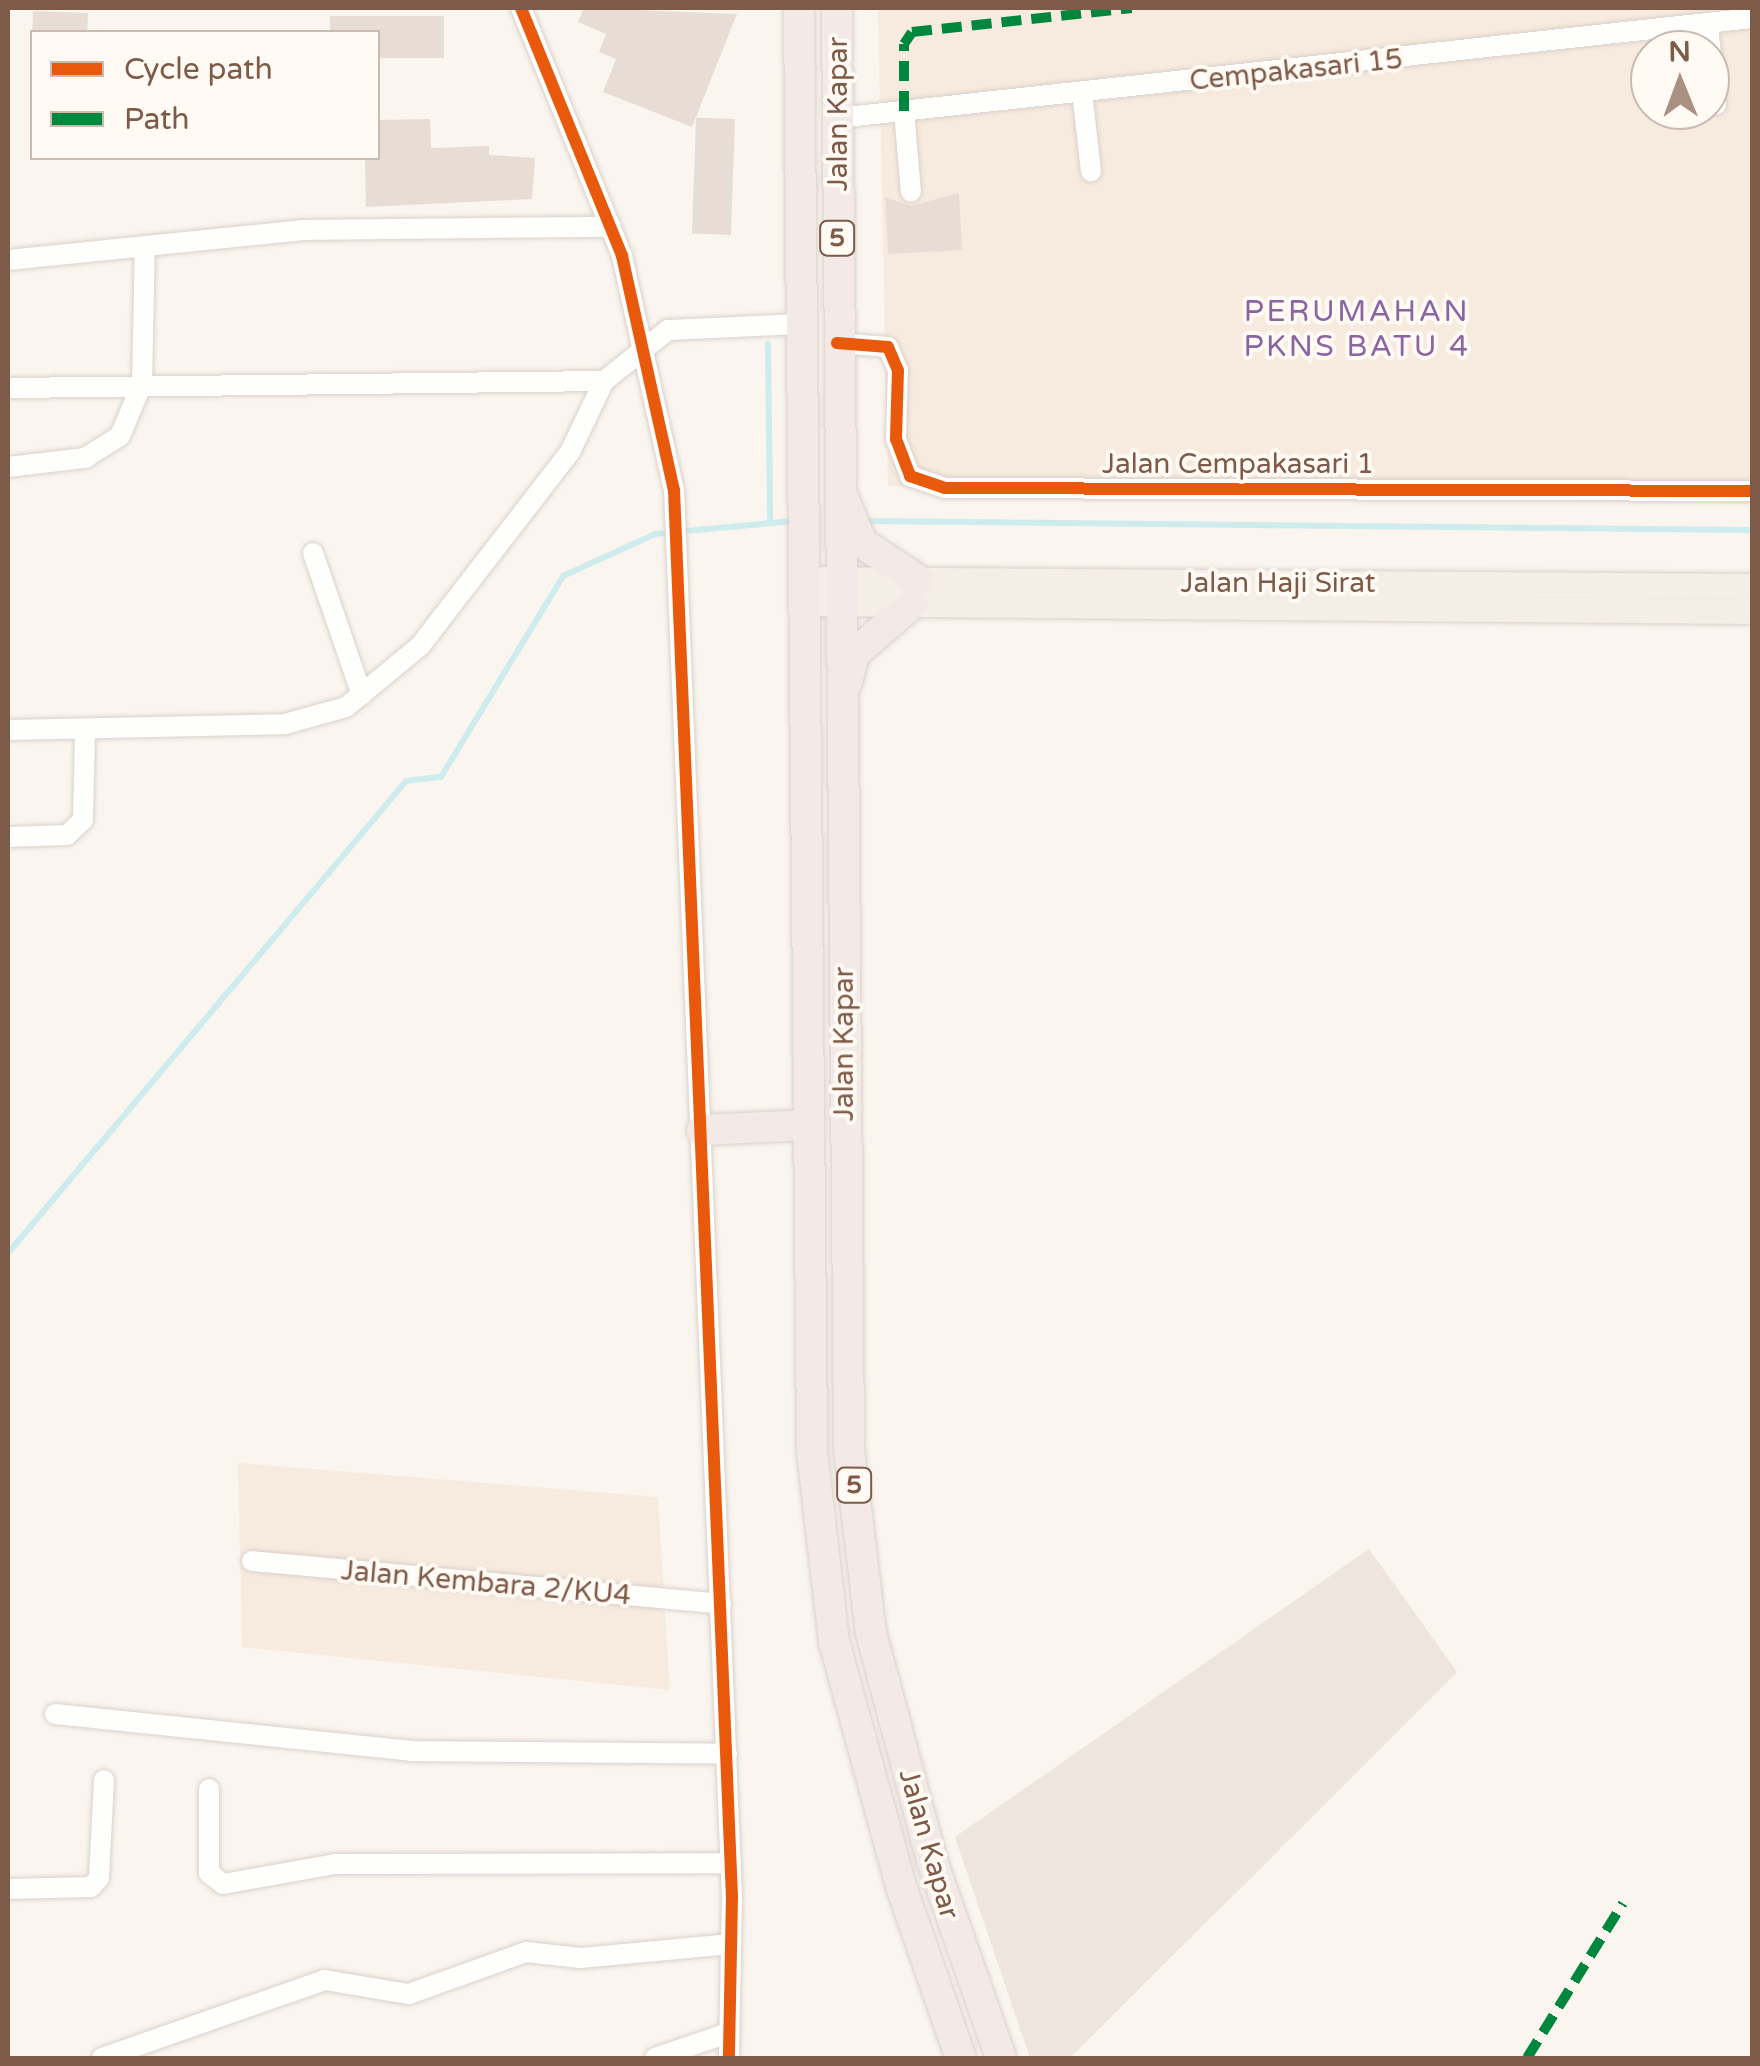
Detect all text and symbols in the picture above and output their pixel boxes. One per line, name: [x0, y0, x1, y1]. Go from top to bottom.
legend: [30, 30, 380, 160]
north arrow: [1630, 30, 1730, 130]
text: N: [1668, 35, 1691, 69]
street label: Jalan Kapar: [821, 37, 855, 191]
street label: Cempakasari 15: [1188, 42, 1404, 98]
text: Cycle path: [124, 51, 273, 88]
text: Path: [124, 101, 190, 138]
road number: 5: [817, 218, 857, 258]
district label: PERUMAHAN PKNS BATU 4: [1243, 294, 1471, 364]
street label: Jalan Cempakasari 1: [1102, 447, 1374, 481]
street label: Jalan Haji Sirat: [1181, 566, 1375, 600]
street label: Jalan Kapar: [827, 967, 861, 1121]
road number: 5: [834, 1465, 874, 1505]
street label: Jalan Kembara 2/KU4: [340, 1554, 632, 1612]
street label: Jalan Kapar: [892, 1765, 966, 1923]

